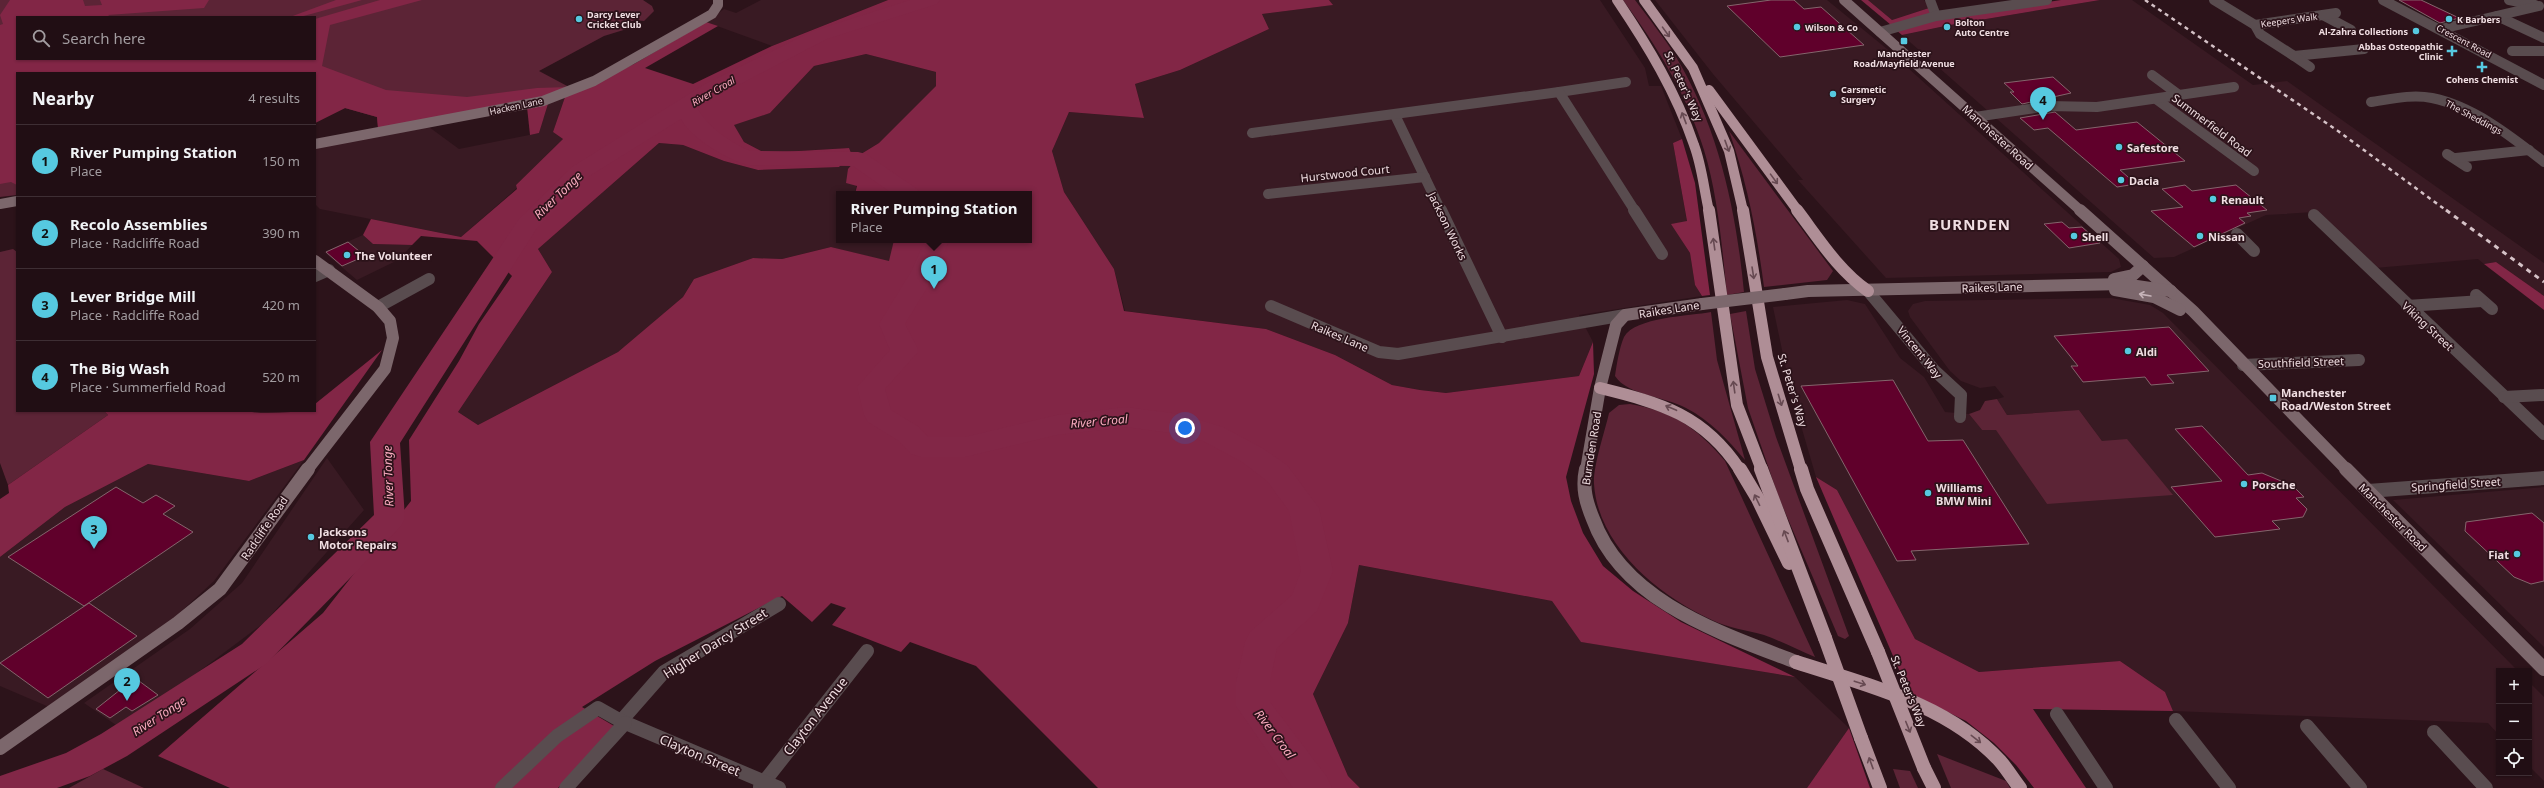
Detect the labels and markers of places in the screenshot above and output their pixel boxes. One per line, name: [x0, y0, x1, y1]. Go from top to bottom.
place label: Darcy Lever Cricket Club: [587, 8, 642, 31]
place label: K Barbers: [2457, 13, 2501, 26]
marker: Darcy Lever Cricket Club: [574, 14, 584, 24]
marker: K Barbers: [2444, 14, 2454, 24]
place label: Bolton Auto Centre: [1955, 16, 2009, 39]
place label: Wilson & Co: [1805, 21, 1858, 34]
marker: Wilson & Co: [1792, 22, 1802, 32]
marker: Bolton Auto Centre: [1942, 22, 1952, 32]
place label: Al-Zahra Collections: [2319, 25, 2408, 38]
marker: Al-Zahra Collections: [2411, 26, 2421, 36]
marker: Manchester Road/Mayfield Avenue: [1899, 36, 1909, 46]
place label: Abbas Osteopathic Clinic: [2358, 40, 2443, 63]
marker: Abbas Osteopathic Clinic: [2446, 45, 2458, 57]
place label: Manchester Road/Mayfield Avenue: [1853, 47, 1955, 70]
marker: Cohens Chemist: [2477, 62, 2487, 72]
place label: Cohens Chemist: [2446, 73, 2518, 86]
place label: Carsmetic Surgery: [1841, 83, 1886, 106]
pin: 4: [2030, 87, 2056, 120]
marker: Carsmetic Surgery: [1828, 89, 1838, 99]
place label: Safestore: [2127, 140, 2179, 155]
marker: Safestore: [2114, 142, 2124, 152]
place label: Dacia: [2129, 173, 2159, 188]
marker: Dacia: [2116, 175, 2126, 185]
place label: Renault: [2221, 192, 2264, 207]
marker: Renault: [2208, 194, 2218, 204]
place label: Shell: [2082, 229, 2108, 244]
place label: Nissan: [2208, 229, 2245, 244]
marker: Shell: [2069, 231, 2079, 241]
marker: Nissan: [2195, 231, 2205, 241]
place label: The Volunteer: [355, 248, 432, 263]
marker: The Volunteer: [342, 250, 352, 260]
pin: 1: [921, 256, 947, 289]
place label: Aldi: [2136, 344, 2157, 359]
marker: Aldi: [2123, 346, 2133, 356]
place label: Manchester Road/Weston Street: [2281, 385, 2391, 413]
marker: Manchester Road/Weston Street: [2268, 393, 2278, 403]
place label: Porsche: [2252, 477, 2296, 492]
marker: Porsche: [2239, 479, 2249, 489]
place label: Williams BMW Mini: [1936, 480, 1991, 508]
marker: Williams BMW Mini: [1923, 488, 1933, 498]
pin: 3: [81, 516, 107, 549]
place label: Jacksons Motor Repairs: [318, 524, 397, 552]
marker: Jacksons Motor Repairs: [306, 532, 316, 542]
place label: Fiat: [2488, 547, 2509, 562]
marker: Fiat: [2512, 549, 2522, 559]
pin: 2: [114, 668, 140, 701]

